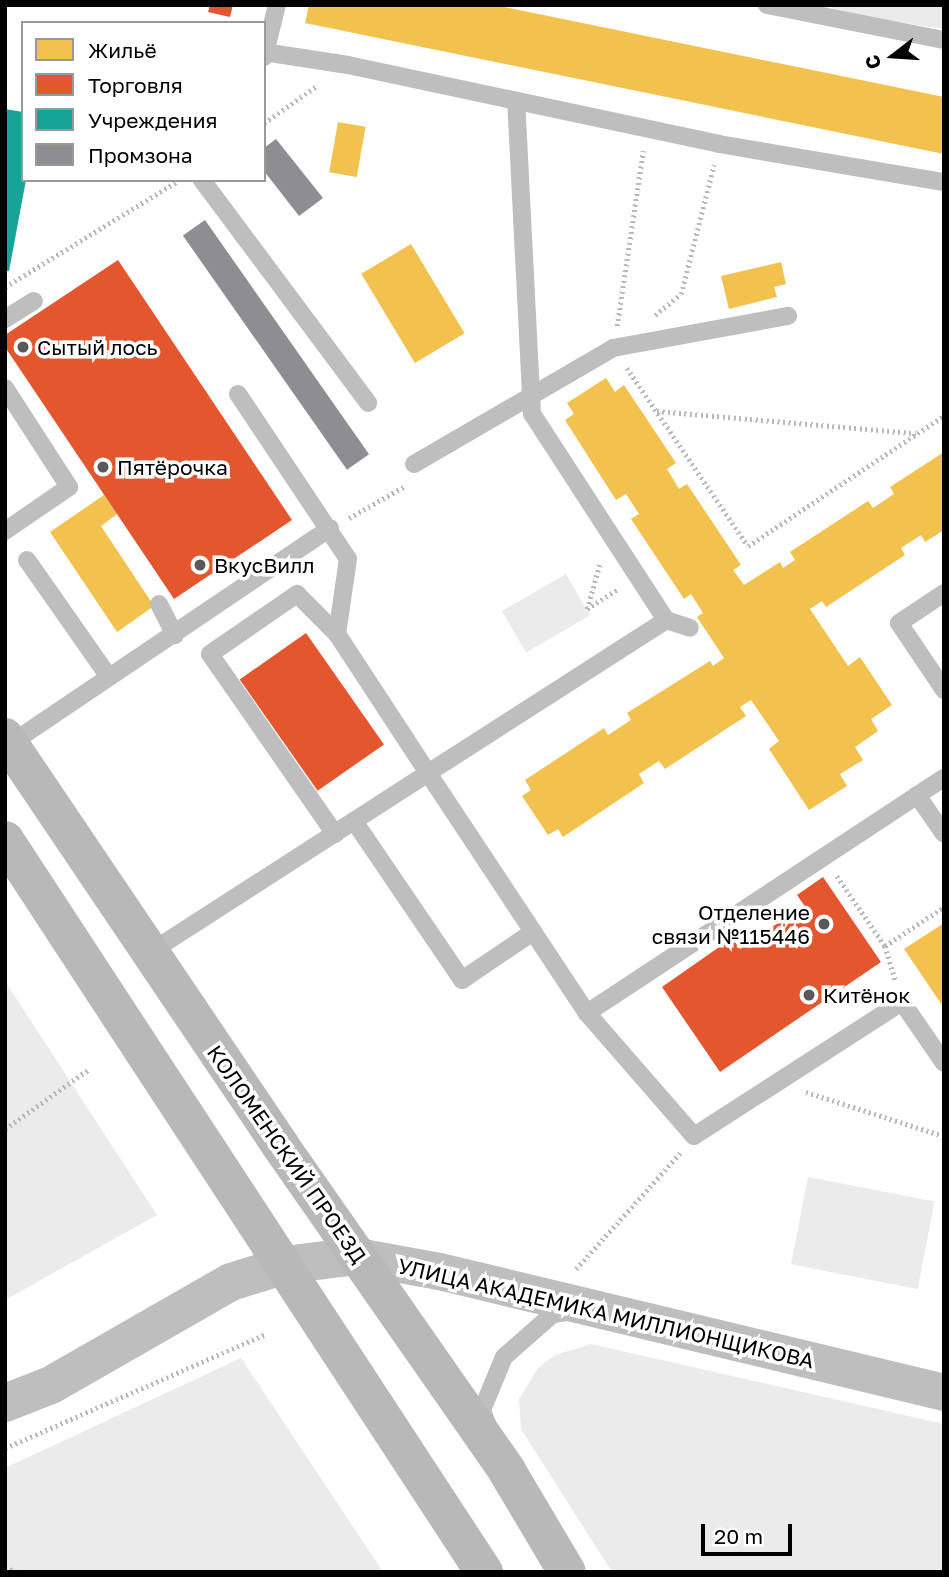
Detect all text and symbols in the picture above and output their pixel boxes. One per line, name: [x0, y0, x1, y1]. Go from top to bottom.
legend: [21, 21, 266, 182]
north arrow: [858, 21, 928, 91]
text: Жильё: [88, 37, 157, 63]
text: С: [859, 52, 885, 72]
text: Торговля: [88, 72, 183, 98]
text: Учреждения: [88, 107, 217, 133]
text: Промзона: [88, 142, 193, 168]
place label: Сытый лось: [37, 334, 158, 360]
marker: Сытый лось: [15, 339, 31, 355]
place label: Пятёрочка: [117, 454, 228, 480]
marker: Пятёрочка: [95, 459, 111, 475]
place label: ВкусВилл: [214, 552, 315, 578]
marker: ВкусВилл: [192, 557, 208, 573]
place label: Отделение связи №115446: [652, 899, 810, 949]
marker: Отделение связи №115446: [816, 916, 832, 932]
place label: Китёнок: [823, 982, 910, 1008]
marker: Китёнок: [801, 987, 817, 1003]
street label: КОЛОМЕНСКИЙ ПРОЕЗД: [202, 1040, 372, 1268]
street label: УЛИЦА АКАДЕМИКА МИЛЛИОНЩИКОВА: [396, 1253, 816, 1373]
scale bar: [704, 1510, 795, 1554]
text: 20 m: [714, 1523, 763, 1549]

